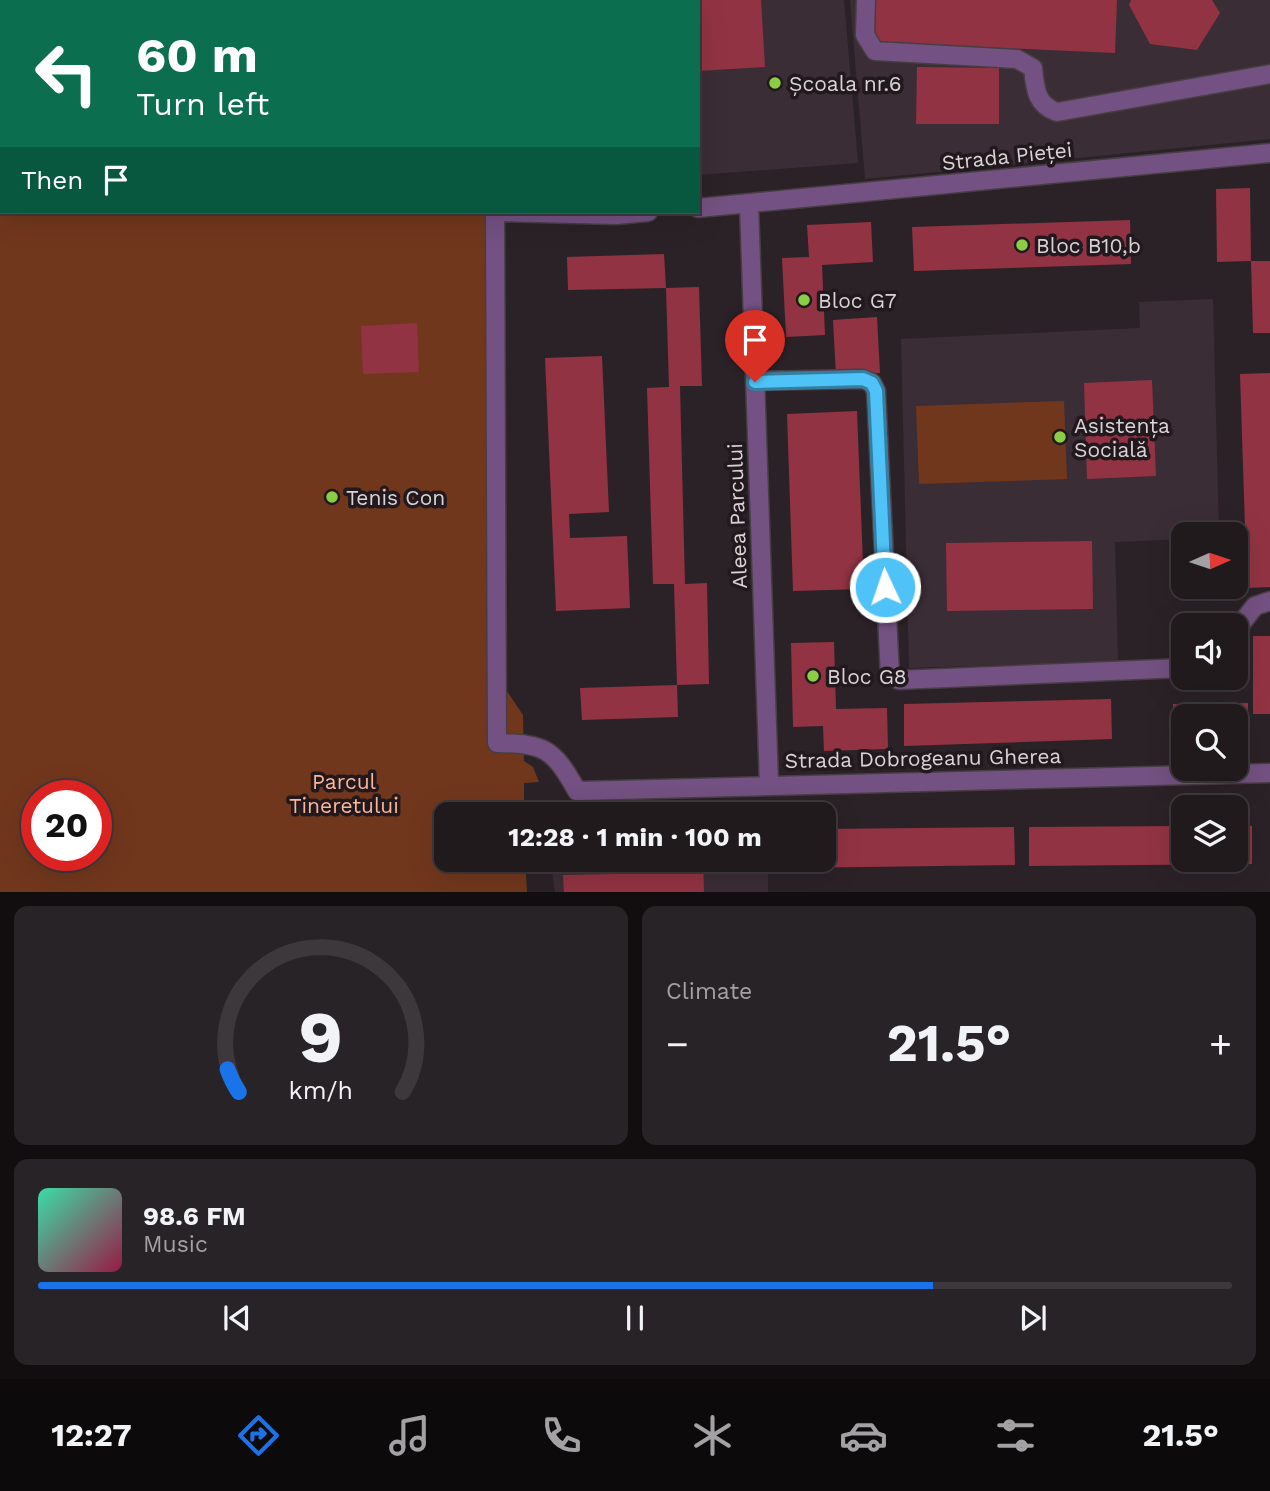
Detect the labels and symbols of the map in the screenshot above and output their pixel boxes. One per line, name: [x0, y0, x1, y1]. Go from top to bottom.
place label: Școala nr.6: [789, 71, 902, 96]
marker: Școala nr.6: [767, 75, 783, 91]
street label: Strada Pieței: [941, 137, 1073, 175]
place label: Bloc B10,b: [1036, 233, 1141, 258]
marker: Bloc B10,b: [1014, 237, 1030, 253]
place label: Bloc G7: [818, 288, 897, 313]
marker: Bloc G7: [796, 292, 812, 308]
pin: [725, 310, 785, 382]
place label: Asistența Socială: [1074, 413, 1170, 462]
marker: Asistența Socială: [1052, 429, 1068, 445]
street label: Aleea Parcului: [722, 443, 752, 589]
place label: Tenis Con: [346, 485, 445, 510]
marker: Tenis Con: [324, 489, 340, 505]
north arrow: [1171, 522, 1248, 598]
position arrow: [848, 550, 922, 624]
place label: Bloc G8: [827, 664, 907, 689]
marker: Bloc G8: [805, 668, 821, 684]
street label: Strada Dobrogeanu Gherea: [784, 743, 1062, 773]
park label: Parcul Tineretului: [289, 769, 399, 818]
speed limit sign: 20: [21, 780, 112, 871]

